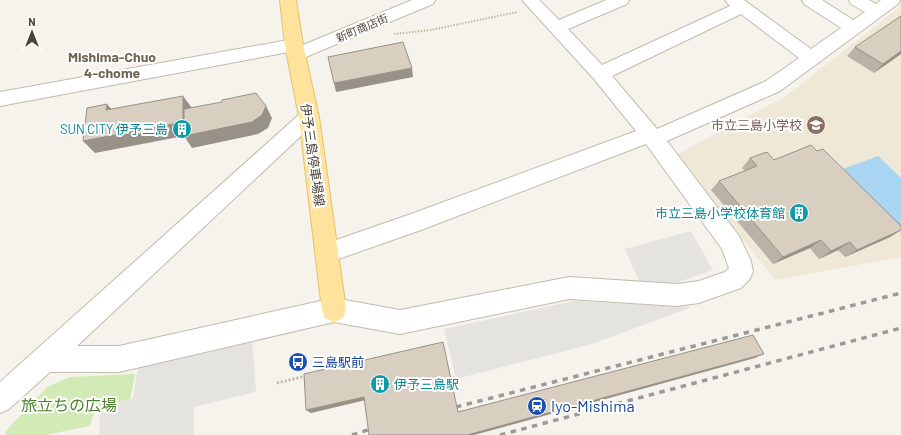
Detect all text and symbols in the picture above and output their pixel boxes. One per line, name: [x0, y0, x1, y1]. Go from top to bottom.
street label: 新町商店街: [334, 11, 390, 44]
north arrow: [12, 12, 52, 52]
text: N: [28, 15, 36, 28]
district label: Mishima-Chuo 4-chome: [68, 48, 156, 81]
street label: 伊予三島停車場線: [298, 102, 328, 208]
school or university icon: 市立三島小学校: [805, 114, 827, 136]
place label: 市立三島小学校: [711, 117, 802, 133]
building icon: SUN CITY 伊予三島: [171, 118, 193, 140]
place label: SUN CITY 伊予三島: [60, 121, 168, 137]
building icon: 市立三島小学校体育館: [788, 202, 810, 224]
place label: 市立三島小学校体育館: [655, 205, 785, 221]
bus stop icon: 三島駅前: [287, 351, 309, 373]
place label: 三島駅前: [312, 354, 364, 370]
building icon: 伊予三島駅: [369, 373, 391, 395]
place label: 伊予三島駅: [394, 376, 459, 392]
park label: 旅立ちの広場: [21, 395, 117, 414]
station icon: Iyo-Mishima: [526, 395, 548, 417]
place label: Iyo-Mishima: [551, 396, 635, 415]

